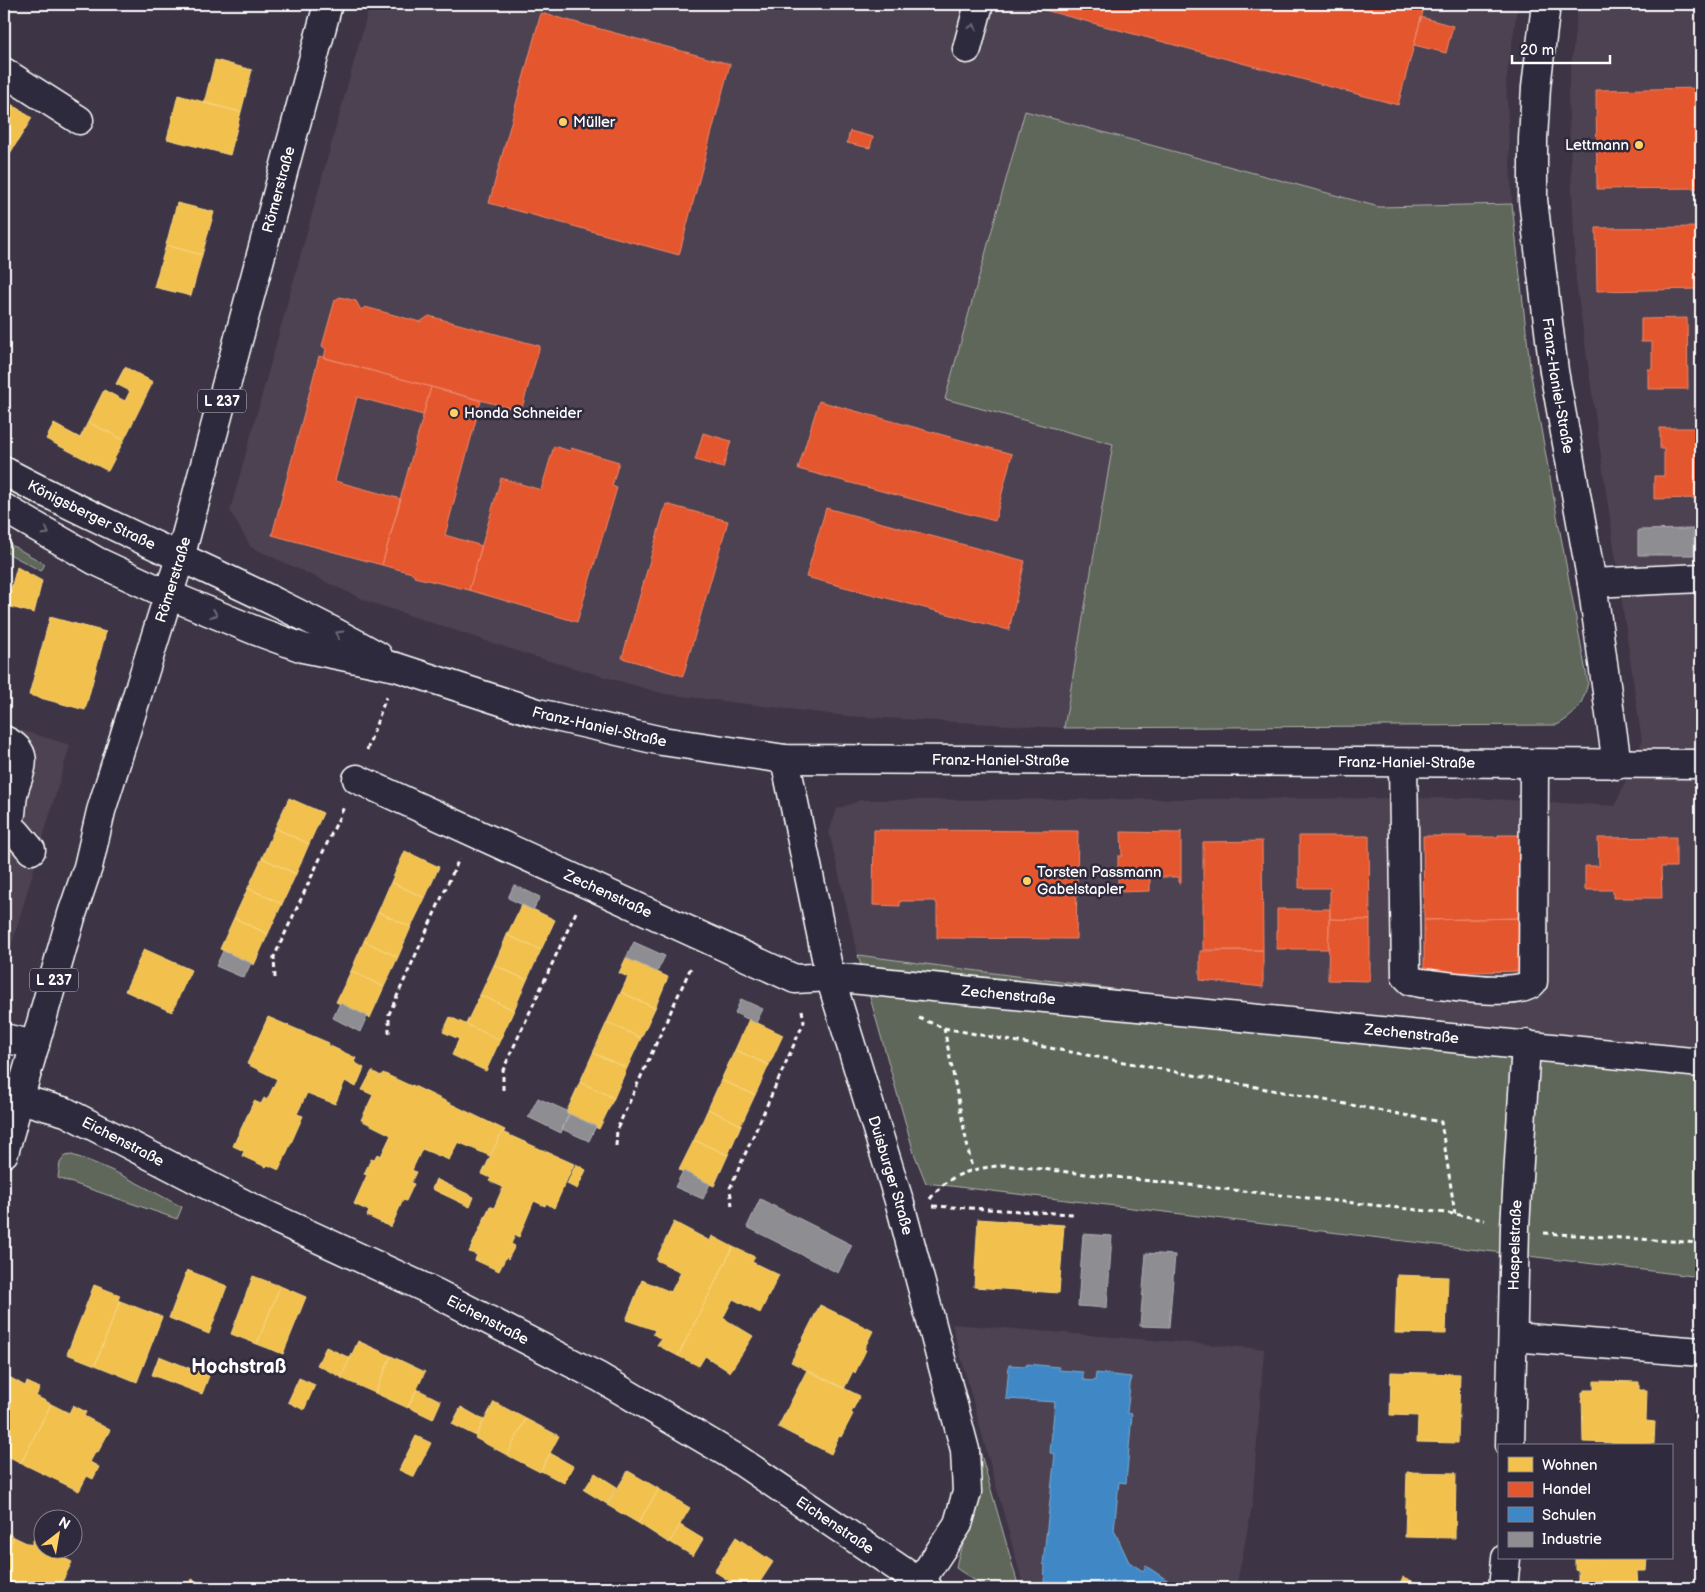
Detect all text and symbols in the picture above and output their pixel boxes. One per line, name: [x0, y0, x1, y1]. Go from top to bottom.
one-way arrow: [967, 22, 978, 31]
scale bar: [1512, 32, 1610, 64]
text: 20 m: [1520, 41, 1554, 60]
place label: Müller: [573, 113, 616, 132]
marker: Müller: [557, 116, 569, 128]
place label: Lettmann: [1565, 136, 1629, 155]
marker: Lettmann: [1633, 139, 1645, 151]
street label: Römerstraße: [258, 144, 300, 235]
street label: Franz-Haniel-Straße: [1538, 317, 1578, 455]
road number: L 237: [198, 390, 246, 412]
place label: Honda Schneider: [464, 404, 582, 423]
marker: Honda Schneider: [448, 407, 460, 419]
street label: Königsberger Straße: [24, 476, 158, 554]
one-way arrow: [41, 526, 50, 536]
street label: Römerstraße: [151, 535, 195, 625]
one-way arrow: [209, 608, 218, 618]
one-way arrow: [335, 630, 344, 640]
street label: Franz-Haniel-Straße: [529, 703, 668, 752]
street label: Franz-Haniel-Straße: [932, 751, 1069, 771]
street label: Franz-Haniel-Straße: [1338, 753, 1475, 773]
place label: Torsten Passmann Gabelstapler: [1037, 863, 1161, 899]
street label: Zechenstraße: [560, 865, 655, 922]
marker: Torsten Passmann Gabelstapler: [1021, 875, 1033, 887]
road number: L 237: [30, 968, 78, 992]
street label: Zechenstraße: [959, 981, 1057, 1009]
street label: Zechenstraße: [1363, 1020, 1460, 1048]
street label: Eichenstraße: [78, 1113, 167, 1171]
street label: Duisburger Straße: [863, 1114, 917, 1237]
street label: Haspelstraße: [1505, 1199, 1527, 1291]
street label: Eichenstraße: [443, 1291, 532, 1349]
district label: Hochstraß: [191, 1355, 287, 1379]
legend: [1498, 1444, 1672, 1560]
text: Wohnen: [1542, 1456, 1597, 1475]
text: Handel: [1542, 1480, 1591, 1499]
street label: Eichenstraße: [792, 1492, 877, 1559]
text: Schulen: [1542, 1506, 1596, 1525]
north arrow: [32, 1510, 82, 1560]
text: N: [56, 1513, 73, 1533]
text: Industrie: [1542, 1530, 1602, 1549]

